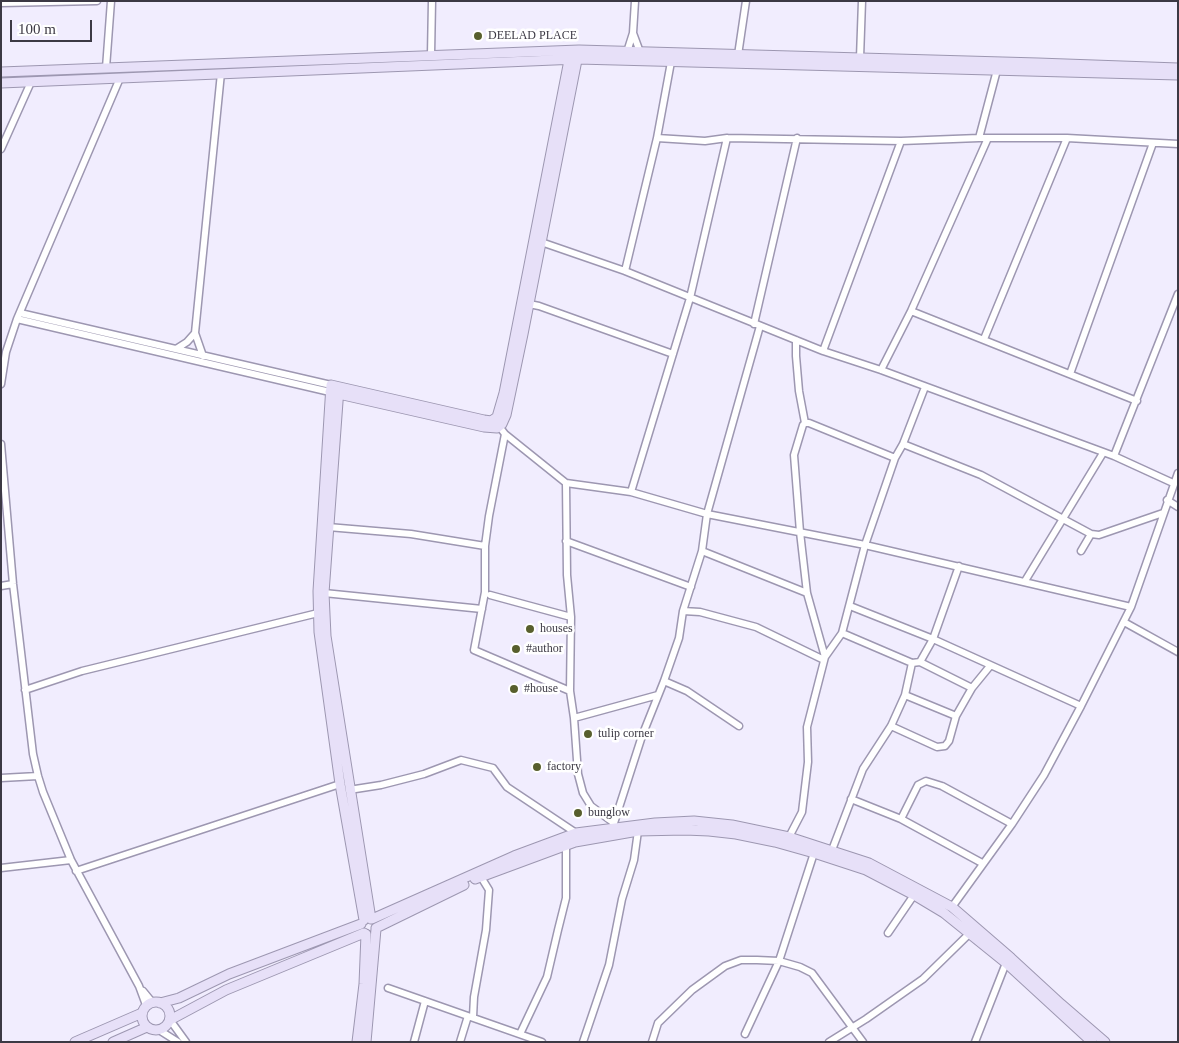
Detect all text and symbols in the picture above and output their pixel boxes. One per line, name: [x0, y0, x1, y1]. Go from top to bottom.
scale bar: [12, 10, 95, 42]
text: 100 m: [18, 21, 56, 37]
place label: DEELAD PLACE: [488, 29, 577, 43]
marker: DEELAD PLACE: [472, 30, 484, 42]
place label: houses: [540, 622, 573, 636]
marker: houses: [524, 623, 536, 635]
place label: #author: [526, 642, 563, 656]
marker: #author: [510, 643, 522, 655]
place label: #house: [524, 682, 558, 696]
marker: #house: [508, 683, 520, 695]
place label: tulip corner: [598, 727, 654, 741]
marker: tulip corner: [582, 728, 594, 740]
place label: factory: [547, 760, 581, 774]
marker: factory: [531, 761, 543, 773]
place label: bunglow: [588, 806, 630, 820]
marker: bunglow: [572, 807, 584, 819]

